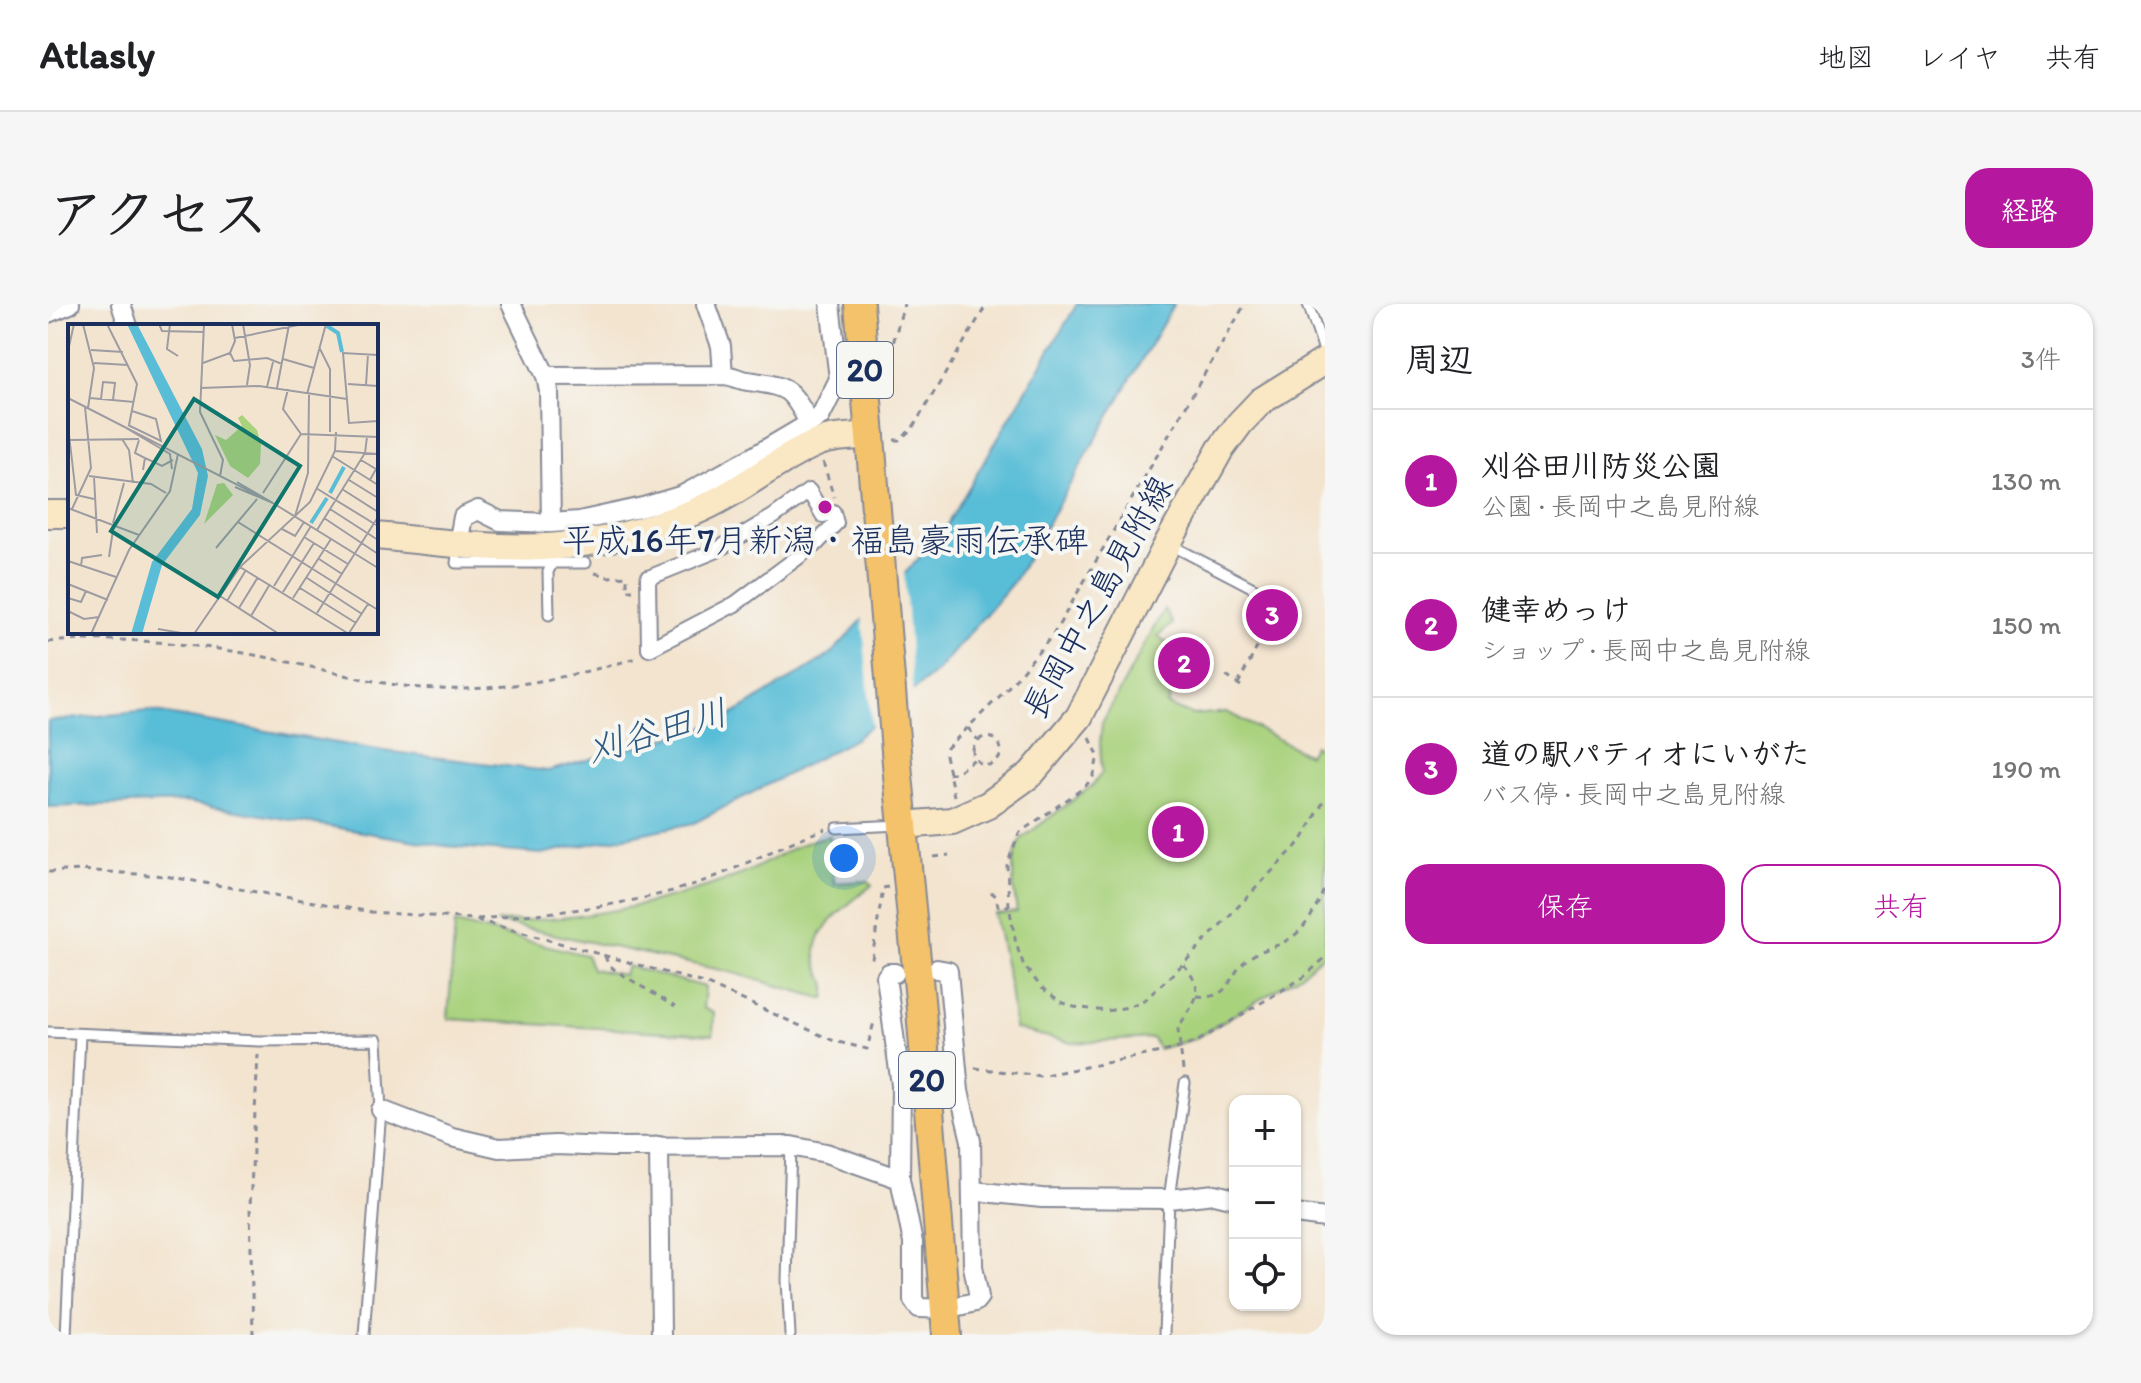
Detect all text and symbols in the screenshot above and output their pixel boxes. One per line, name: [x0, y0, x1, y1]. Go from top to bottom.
text: Atlasly: [40, 32, 155, 78]
text: 地図: [1818, 40, 1874, 74]
text: レイヤ: [1918, 40, 2001, 74]
text: 共有: [2045, 40, 2101, 74]
button: 経路: [1965, 168, 2093, 248]
text: アクセス: [48, 180, 269, 247]
inset map: [68, 324, 378, 634]
text: 周辺: [1405, 339, 1473, 380]
road number: 20: [837, 342, 893, 398]
text: 3件: [2021, 343, 2061, 375]
text: 刈谷田川防災公園: [1481, 447, 1721, 484]
text: 1: [1425, 465, 1437, 497]
text: 130 m: [1991, 465, 2061, 497]
street label: 長岡中之島見附線: [1014, 468, 1181, 726]
text: 公園 · 長岡中之島見附線: [1481, 490, 1759, 522]
marker: 平成16年7月新潟・福島豪雨伝承碑: [816, 498, 834, 516]
place label: 平成16年7月新潟・福島豪雨伝承碑: [562, 520, 1088, 561]
pin: 3: [1246, 585, 1298, 645]
text: 健幸めっけ: [1481, 591, 1631, 628]
text: 2: [1424, 609, 1438, 641]
text: 150 m: [1992, 609, 2061, 641]
pin: 2: [1158, 633, 1210, 693]
text: ショップ · 長岡中之島見附線: [1481, 634, 1810, 666]
water label: 刈谷田川: [582, 690, 732, 771]
text: 道の駅パティオにいがた: [1481, 735, 1810, 772]
text: 3: [1424, 753, 1438, 785]
text: 190 m: [1992, 753, 2061, 785]
text: バス停 · 長岡中之島見附線: [1481, 778, 1785, 810]
pin: 1: [1152, 802, 1204, 862]
your location: [824, 838, 864, 878]
button: 保存: [1405, 864, 1725, 944]
button: 共有: [1741, 864, 2061, 944]
road number: 20: [899, 1052, 955, 1108]
map controls: [1229, 1095, 1301, 1311]
button: +: [1229, 1095, 1301, 1167]
button: −: [1229, 1167, 1301, 1239]
button: locate: [1229, 1239, 1301, 1311]

